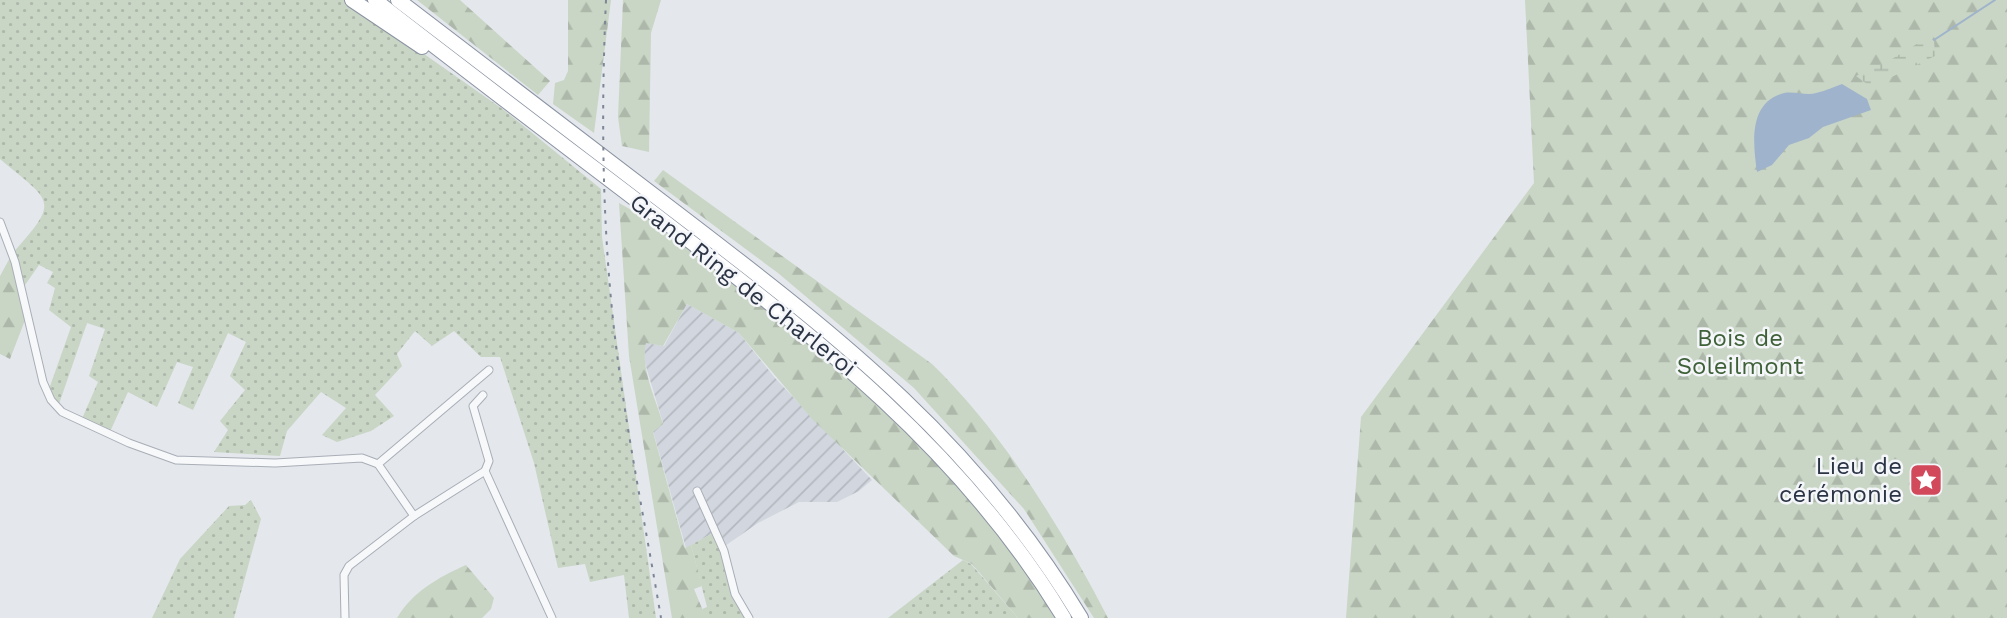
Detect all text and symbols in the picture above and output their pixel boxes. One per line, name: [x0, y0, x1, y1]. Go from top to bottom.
street label: Grand Ring de Charleroi: [624, 188, 862, 382]
park label: Bois de Soleilmont: [1677, 324, 1803, 380]
place label: Lieu de cérémonie: [1779, 452, 1902, 508]
place icon: Lieu de cérémonie: [1907, 461, 1945, 499]

